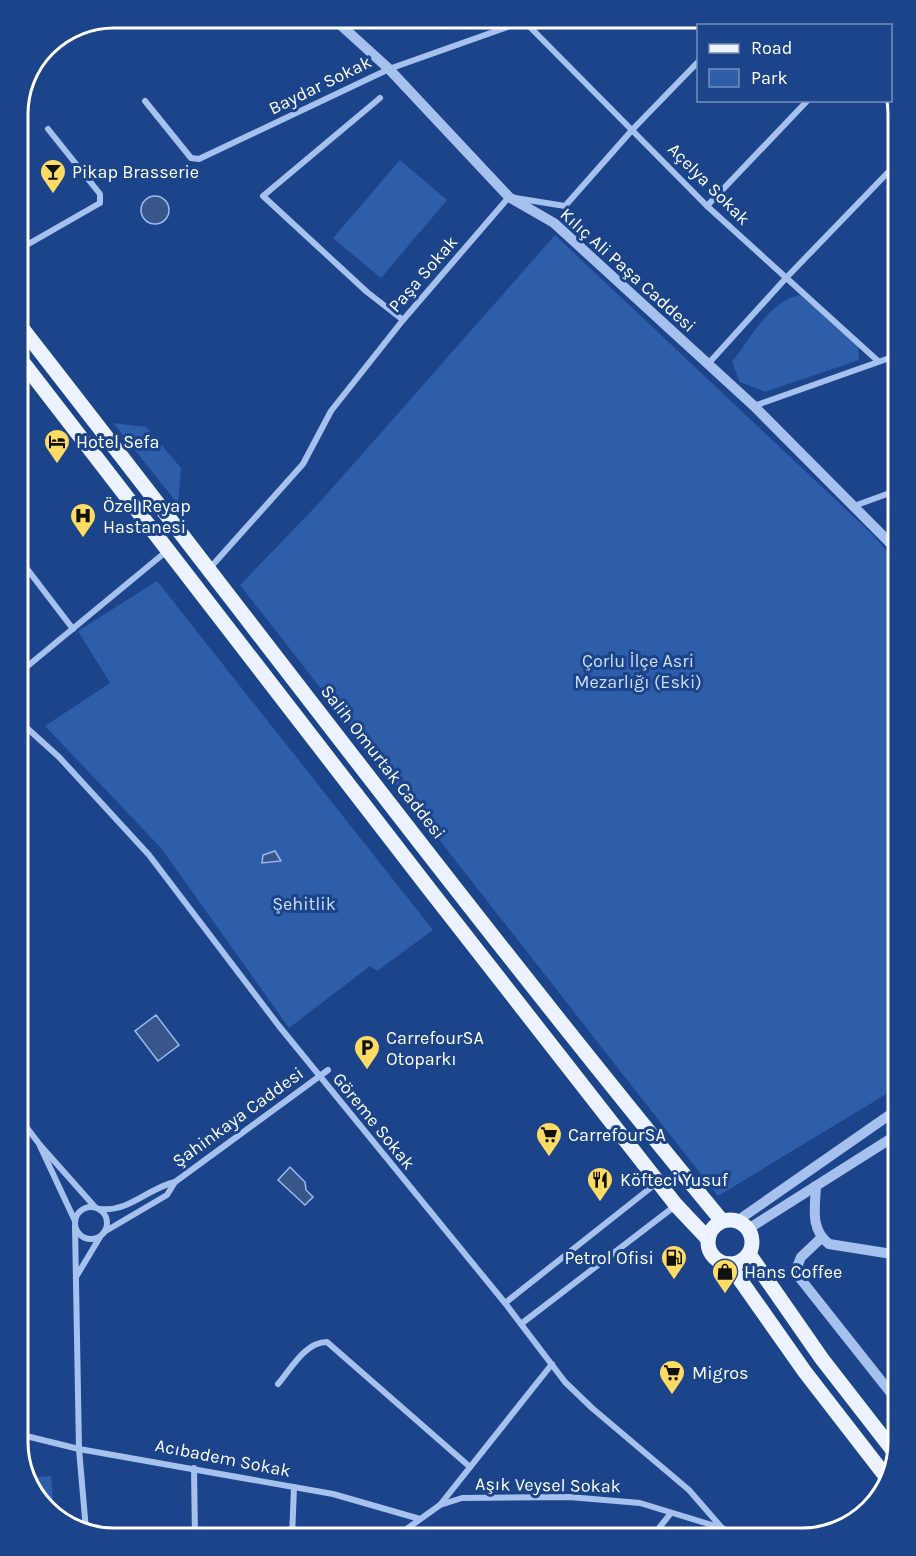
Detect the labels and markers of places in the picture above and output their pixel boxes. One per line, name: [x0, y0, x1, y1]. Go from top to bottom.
bar icon: Pikap Brasserie: [38, 157, 68, 195]
place label: Pikap Brasserie: [72, 161, 199, 183]
hotel icon: Hotel Sefa: [42, 427, 72, 465]
place label: Hotel Sefa: [76, 431, 159, 453]
place label: Özel Reyap Hastanesi: [103, 495, 191, 538]
hospital icon: Özel Reyap Hastanesi: [68, 501, 98, 539]
place label: CarrefourSA Otoparkı: [386, 1027, 484, 1070]
parking icon: CarrefourSA Otoparkı: [352, 1033, 382, 1071]
supermarket icon: CarrefourSA: [534, 1120, 564, 1158]
place label: CarrefourSA: [568, 1124, 666, 1146]
restaurant icon: Köfteci Yusuf: [585, 1165, 615, 1203]
place label: Köfteci Yusuf: [620, 1169, 729, 1191]
fuel station icon: Petrol Ofisi: [659, 1243, 689, 1281]
place label: Petrol Ofisi: [564, 1247, 654, 1269]
shop icon: Hans Coffee: [710, 1257, 740, 1295]
place label: Hans Coffee: [744, 1261, 842, 1283]
supermarket icon: Migros: [657, 1358, 687, 1396]
place label: Migros: [692, 1362, 749, 1384]

